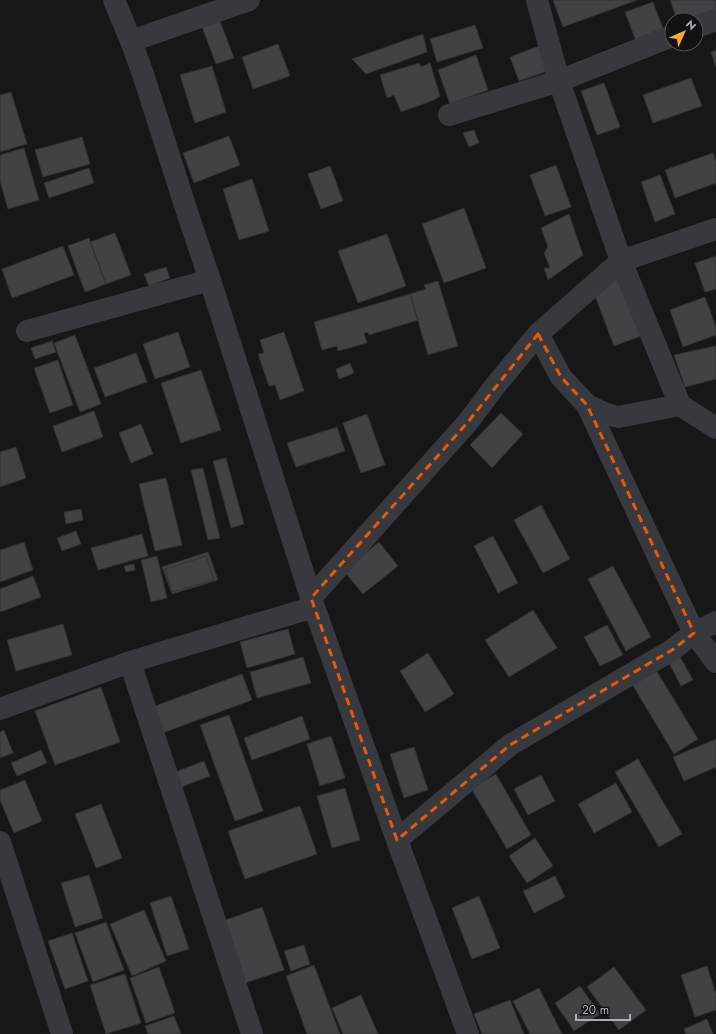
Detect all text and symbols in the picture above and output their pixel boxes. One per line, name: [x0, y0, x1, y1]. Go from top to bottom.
north arrow: [664, 12, 704, 52]
text: N: [682, 16, 700, 34]
scale bar: [576, 996, 630, 1022]
text: 20 m: [582, 1001, 609, 1019]

